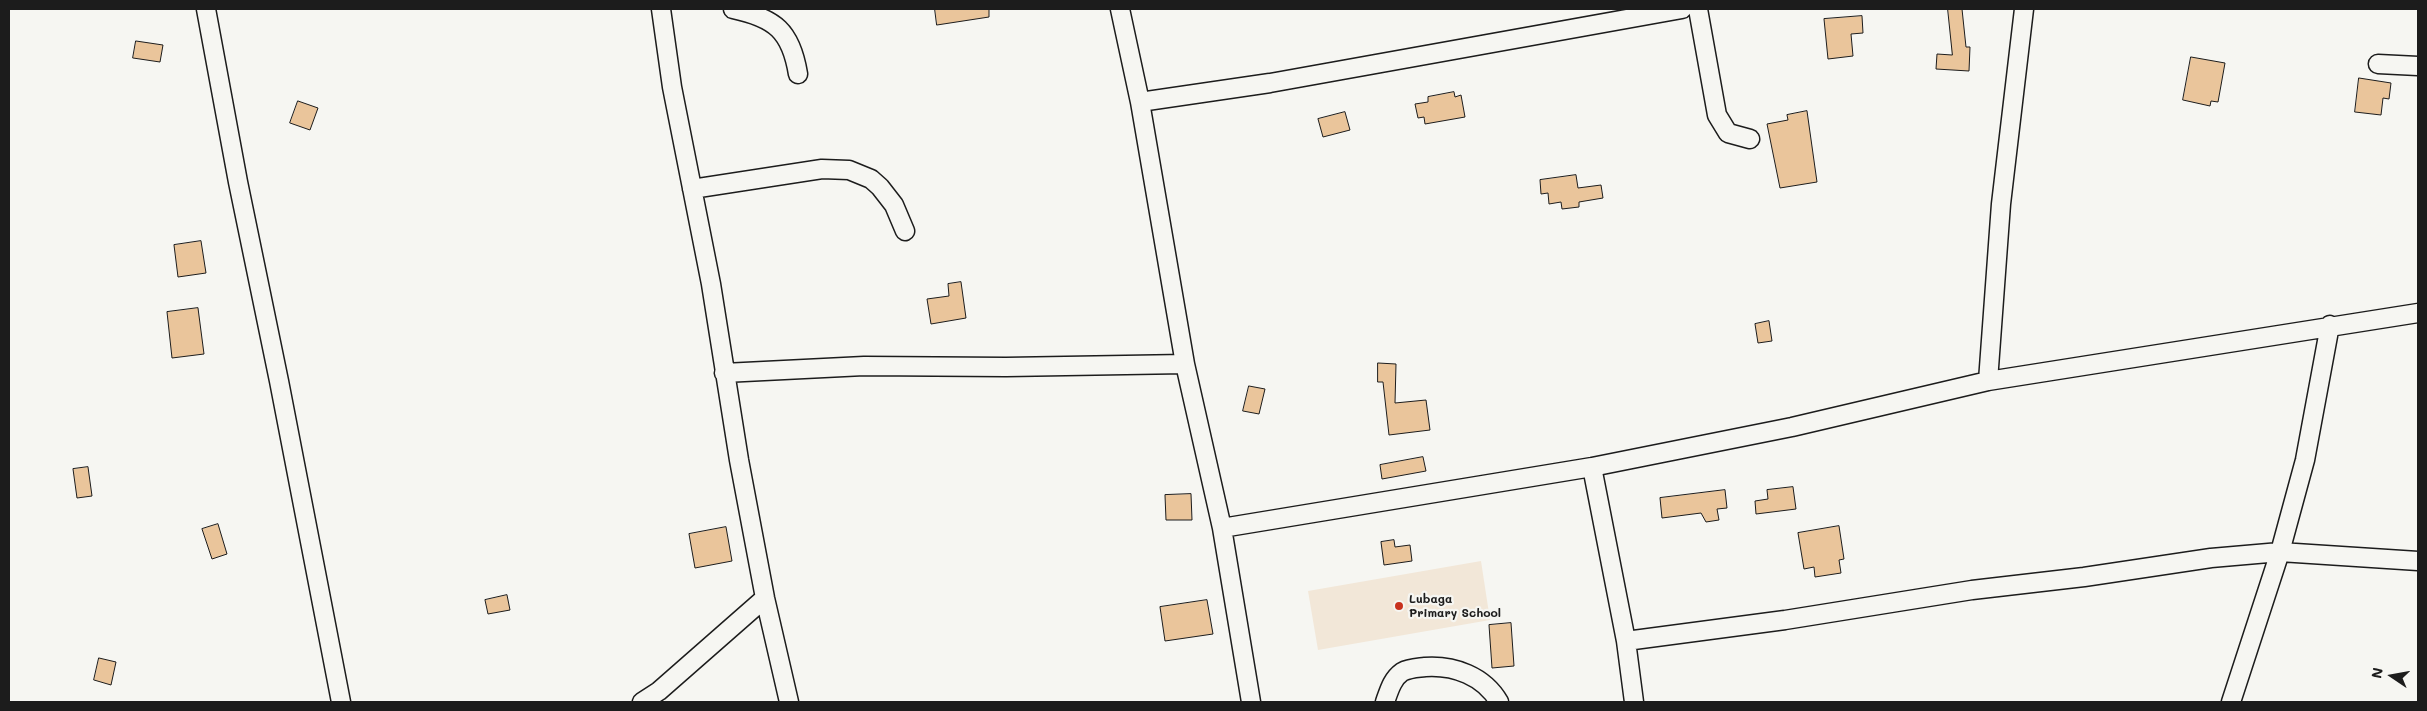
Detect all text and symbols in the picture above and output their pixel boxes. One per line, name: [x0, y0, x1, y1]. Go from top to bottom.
place label: Lubaga Primary School: [1409, 592, 1501, 620]
marker: Lubaga Primary School: [1393, 600, 1405, 612]
north arrow: [2367, 651, 2417, 701]
text: N: [2366, 666, 2387, 680]

